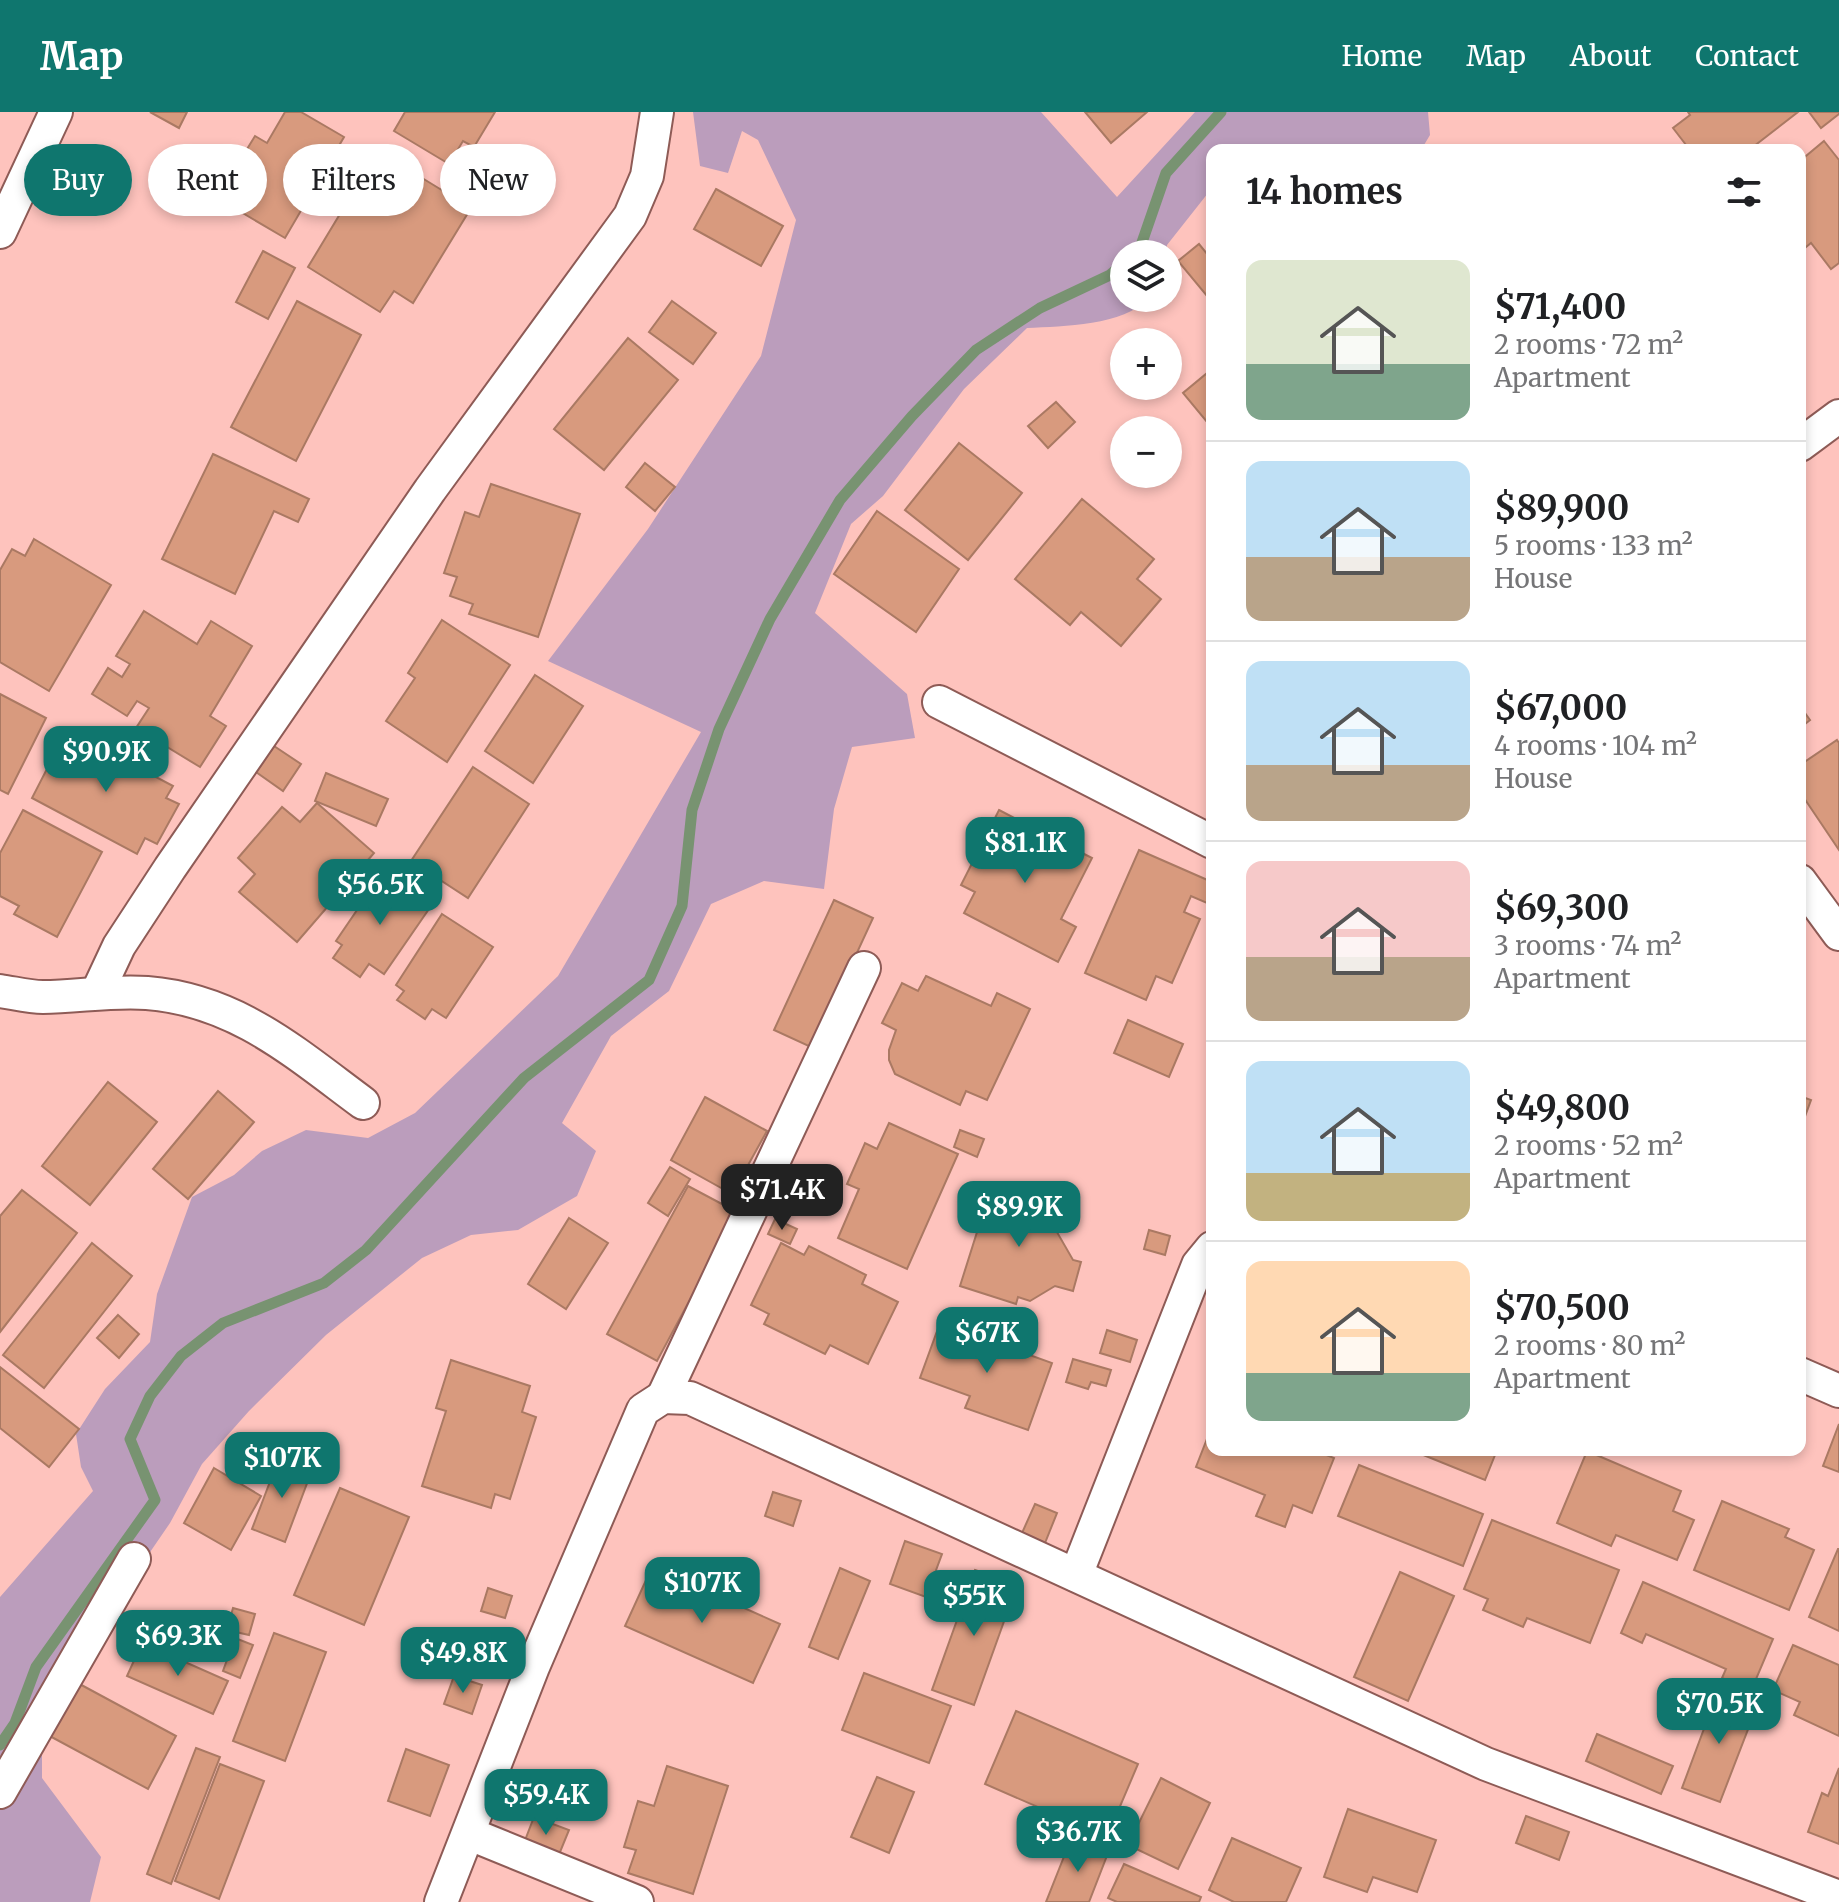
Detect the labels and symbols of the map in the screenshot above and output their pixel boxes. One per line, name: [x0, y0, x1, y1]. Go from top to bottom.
pin: $90.9K: [41, 726, 171, 794]
pin: $81.1K: [960, 817, 1090, 885]
pin: $56.5K: [315, 859, 445, 927]
pin: $71.4K: [717, 1164, 847, 1232]
pin: $89.9K: [954, 1181, 1084, 1249]
pin: $67K: [940, 1307, 1034, 1375]
pin: $107K: [226, 1432, 338, 1500]
pin: $107K: [646, 1557, 758, 1625]
pin: $55K: [927, 1570, 1021, 1638]
pin: $69.3K: [113, 1610, 243, 1678]
pin: $49.8K: [398, 1627, 528, 1695]
pin: $70.5K: [1654, 1678, 1784, 1746]
pin: $59.4K: [481, 1769, 611, 1837]
pin: $36.7K: [1013, 1806, 1143, 1874]

